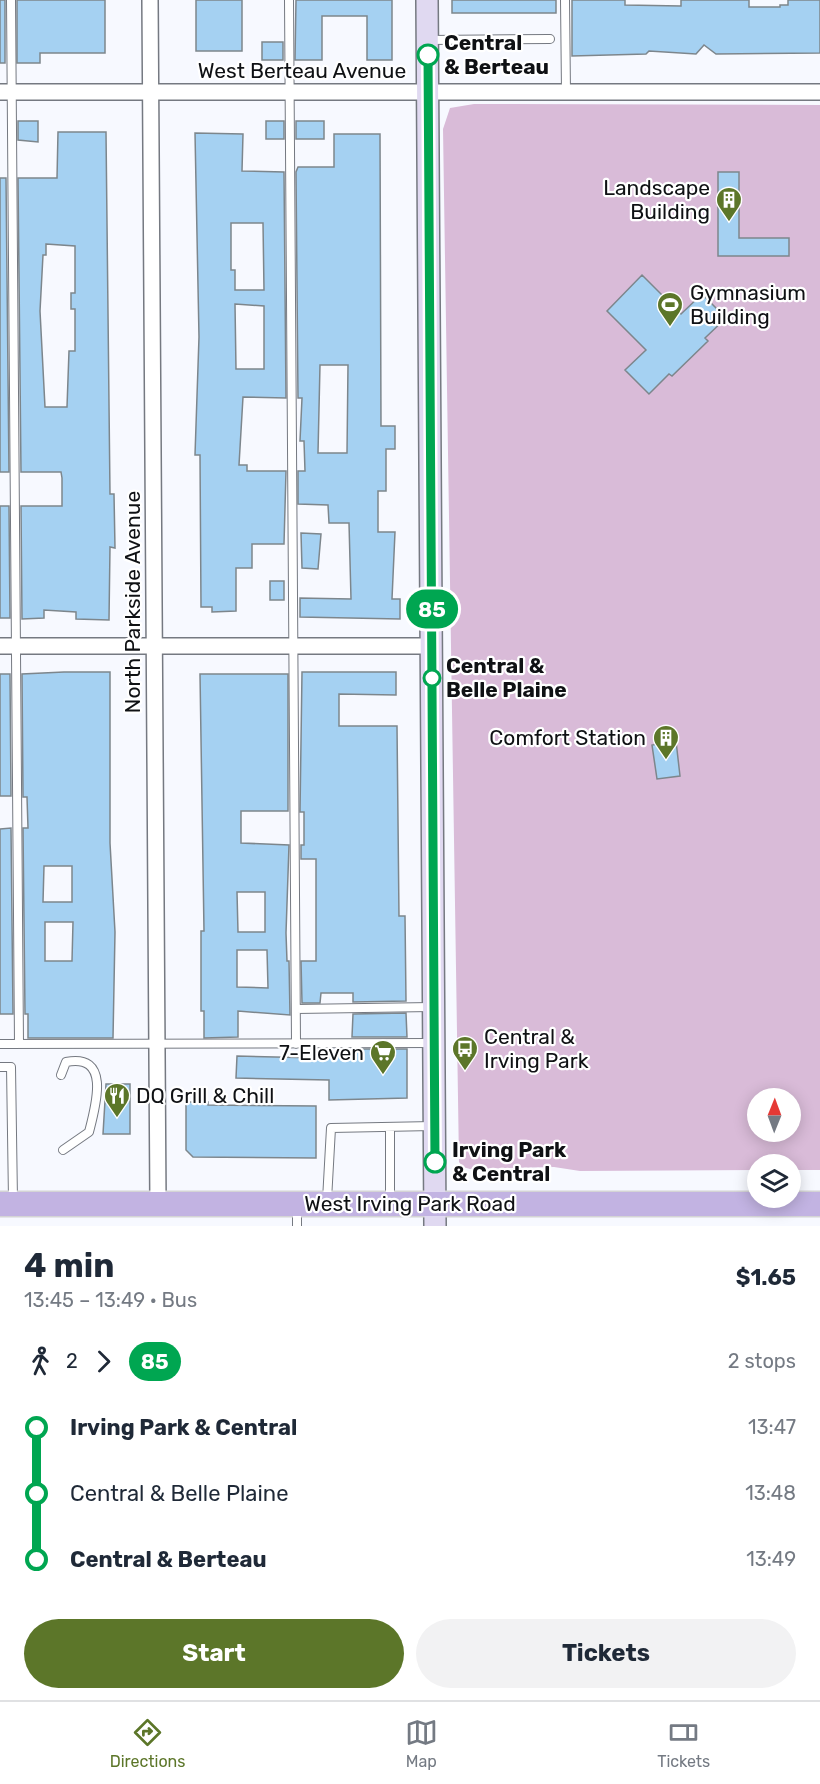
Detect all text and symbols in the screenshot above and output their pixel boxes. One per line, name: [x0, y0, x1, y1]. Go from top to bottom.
place label: Central & Berteau: [444, 30, 549, 79]
marker: Central & Berteau: [417, 44, 439, 66]
street label: West Berteau Avenue: [198, 58, 406, 83]
place label: Landscape Building: [603, 175, 710, 224]
building icon: Landscape Building: [714, 185, 744, 223]
place label: Gymnasium Building: [690, 280, 806, 329]
sports icon: Gymnasium Building: [655, 290, 685, 328]
street label: North Parkside Avenue: [120, 491, 145, 713]
line badge: 85: [405, 590, 459, 628]
text: 85: [418, 597, 446, 622]
place label: Central & Belle Plaine: [446, 653, 567, 702]
marker: Central & Belle Plaine: [423, 669, 441, 687]
building icon: Comfort Station: [651, 723, 681, 761]
place label: Comfort Station: [489, 725, 646, 750]
place label: Central & Irving Park: [484, 1024, 589, 1073]
bus stop icon: Central & Irving Park: [450, 1034, 480, 1072]
supermarket icon: 7-Eleven: [368, 1038, 398, 1076]
place label: 7-Eleven: [279, 1040, 364, 1065]
restaurant icon: DQ Grill & Chill: [102, 1081, 132, 1119]
place label: DQ Grill & Chill: [136, 1083, 274, 1108]
north arrow: [747, 1088, 801, 1142]
map controls: [747, 1088, 801, 1208]
place label: Irving Park & Central: [452, 1137, 567, 1186]
marker: Irving Park & Central: [424, 1151, 446, 1173]
button: layers: [747, 1154, 801, 1208]
street label: West Irving Park Road: [304, 1191, 516, 1216]
text: 4 min: [24, 1246, 114, 1285]
text: $1.65: [736, 1264, 796, 1291]
text: 13:45 – 13:49 · Bus: [24, 1288, 197, 1312]
icon: walk: [24, 1345, 57, 1378]
icon: forward: [87, 1345, 120, 1378]
text: 2: [66, 1349, 78, 1373]
text: 85: [141, 1349, 169, 1374]
text: 2 stops: [728, 1349, 796, 1373]
text: Irving Park & Central: [70, 1414, 297, 1441]
text: 13:47: [748, 1415, 796, 1439]
text: Central & Belle Plaine: [70, 1480, 288, 1507]
text: 13:48: [745, 1481, 796, 1505]
text: Central & Berteau: [70, 1546, 267, 1573]
text: 13:49: [746, 1547, 796, 1571]
button: Start: [24, 1619, 404, 1688]
button: Tickets: [416, 1619, 796, 1688]
tab: Directions: [110, 1716, 185, 1771]
tab: Map: [405, 1716, 438, 1771]
tab: Tickets: [657, 1716, 710, 1771]

